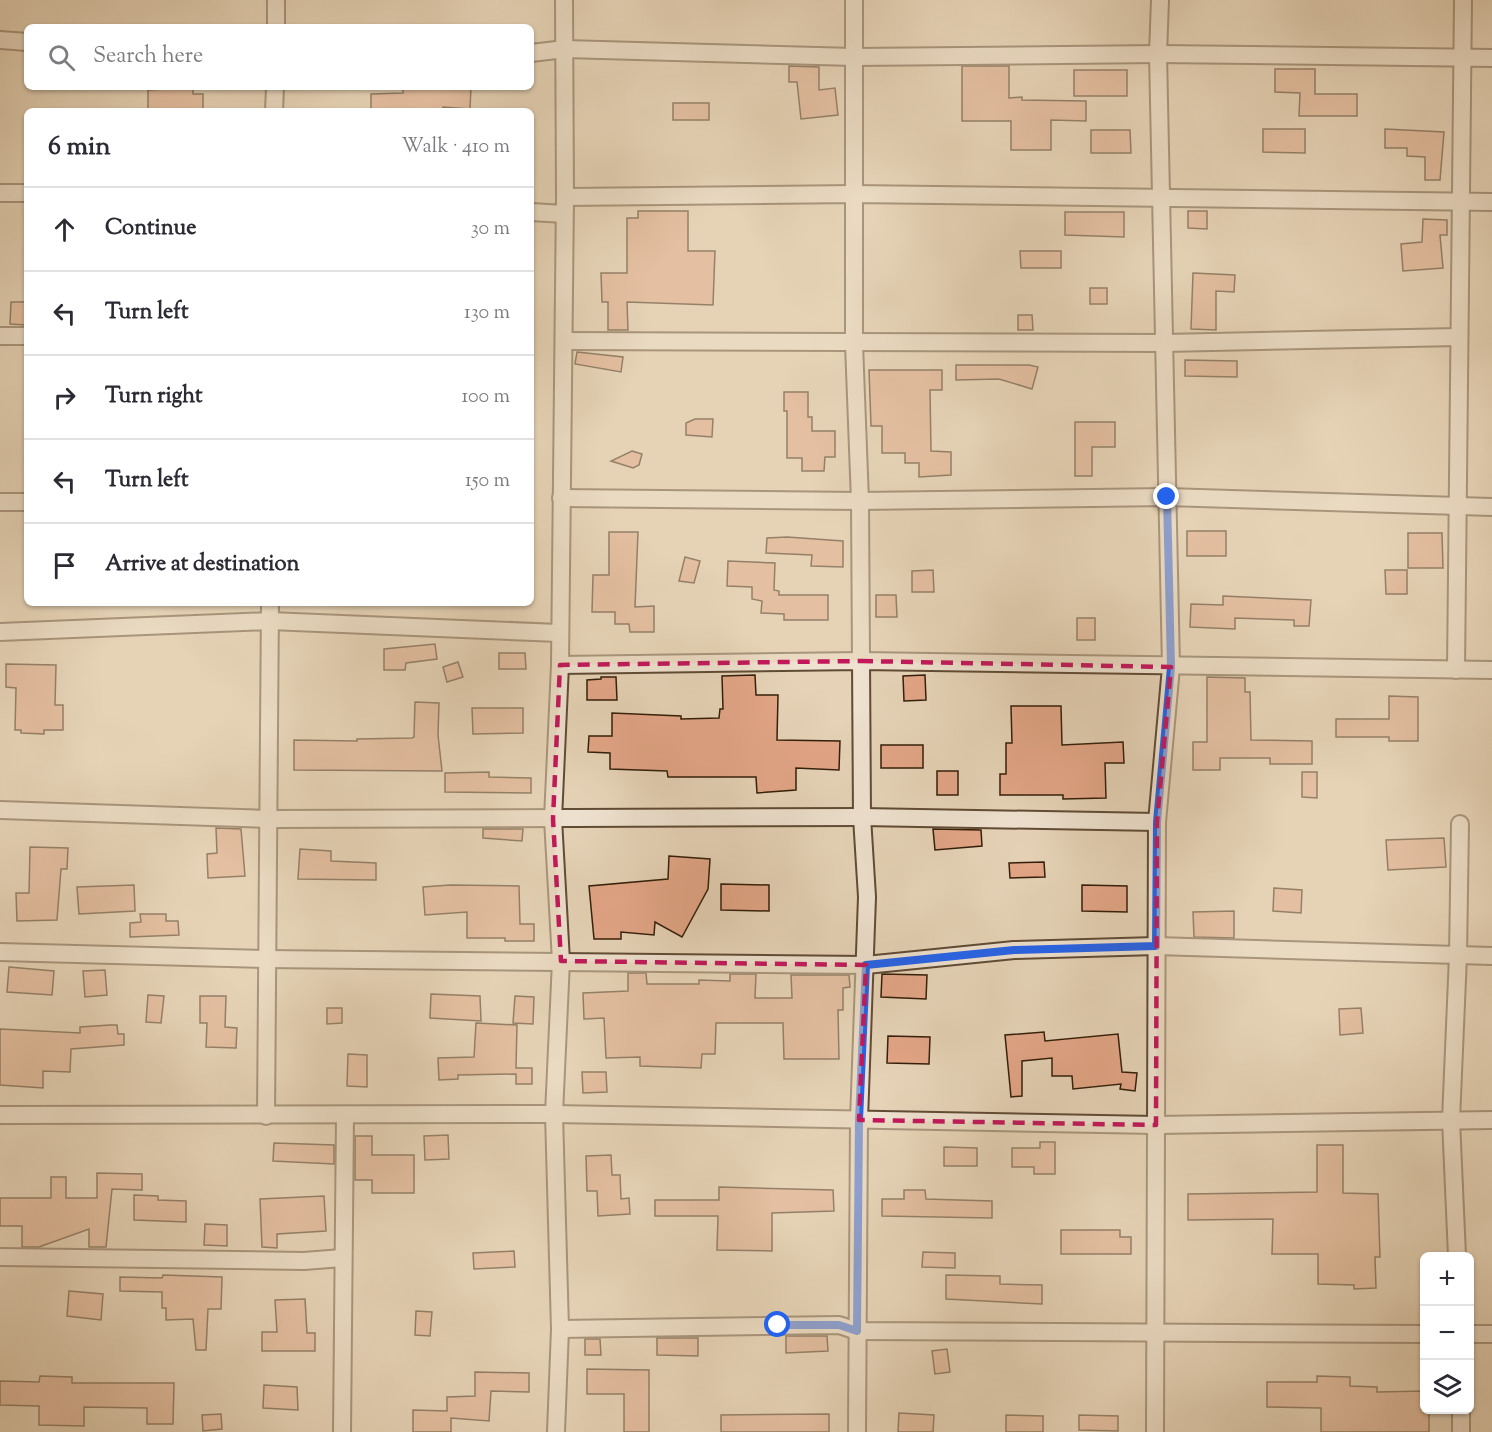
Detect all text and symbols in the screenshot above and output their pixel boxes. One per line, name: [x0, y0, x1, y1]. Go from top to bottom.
search box: [24, 24, 534, 90]
icon: search: [45, 41, 78, 74]
text: Search here: [93, 41, 203, 73]
text: 6 min: [48, 129, 111, 166]
text: Walk · 410 m: [401, 133, 510, 162]
icon: ahead: [48, 213, 81, 246]
text: Continue: [105, 213, 196, 245]
text: 30 m: [471, 215, 510, 244]
icon: left: [48, 297, 81, 330]
text: Turn left: [105, 297, 188, 329]
text: 130 m: [464, 299, 510, 328]
icon: right: [48, 381, 81, 414]
text: Turn right: [105, 381, 202, 413]
text: 100 m: [461, 383, 510, 412]
icon: left: [48, 465, 81, 498]
text: Turn left: [105, 465, 188, 497]
text: 150 m: [465, 467, 510, 496]
route end: [1153, 483, 1179, 509]
icon: arrive: [48, 549, 81, 582]
text: Arrive at destination: [105, 549, 300, 581]
map controls: [1420, 1252, 1474, 1414]
button: +: [1420, 1252, 1474, 1306]
button: −: [1420, 1306, 1474, 1360]
route start: [764, 1311, 790, 1337]
button: layers: [1420, 1360, 1474, 1414]

